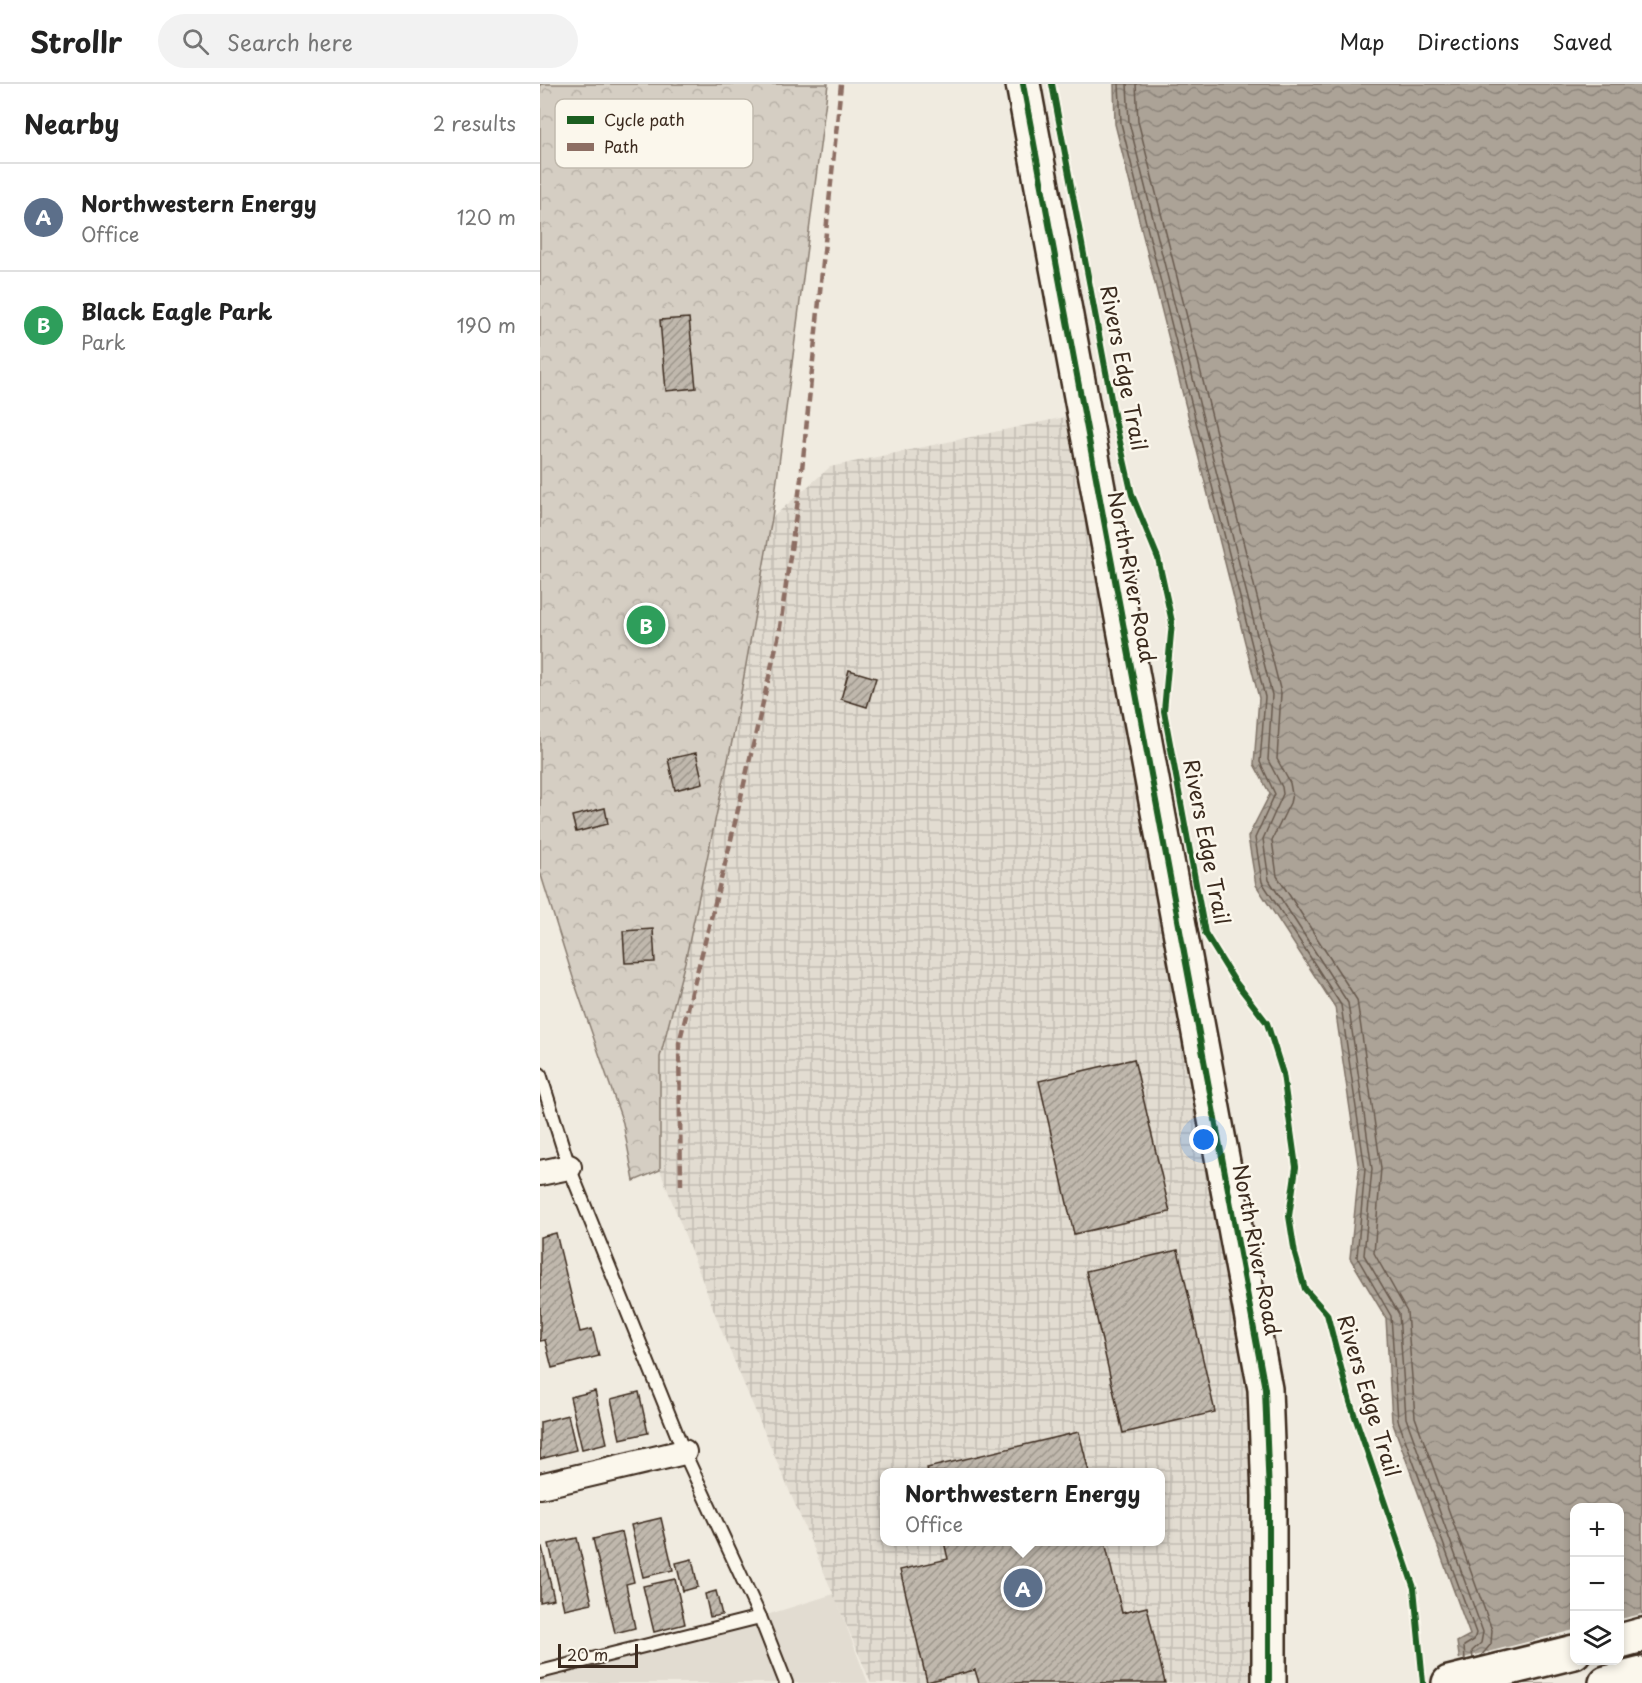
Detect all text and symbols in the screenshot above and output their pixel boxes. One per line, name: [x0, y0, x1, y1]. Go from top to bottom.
search box: [158, 14, 578, 68]
text: Strollr: [30, 20, 122, 63]
icon: search: [179, 25, 212, 58]
text: Search here: [227, 25, 353, 58]
text: Map: [1339, 25, 1384, 57]
text: Directions: [1417, 25, 1519, 57]
text: Saved: [1552, 25, 1612, 57]
legend: [555, 99, 753, 168]
text: Nearby: [24, 104, 119, 143]
text: Cycle path: [604, 107, 685, 131]
text: 2 results: [433, 108, 516, 138]
text: Path: [604, 134, 639, 158]
text: Northwestern Energy: [81, 186, 317, 219]
text: A: [36, 202, 51, 232]
text: 120 m: [457, 202, 516, 232]
text: Office: [81, 219, 139, 249]
street label: Rivers Edge Trail: [1093, 282, 1157, 453]
text: Black Eagle Park: [81, 294, 272, 327]
text: B: [37, 310, 50, 340]
text: 190 m: [457, 310, 516, 340]
text: Park: [81, 327, 126, 357]
street label: North River Road: [1101, 488, 1165, 665]
pin: B: [626, 602, 666, 648]
street label: Rivers Edge Trail: [1176, 756, 1240, 927]
your location: [1189, 1125, 1218, 1154]
street label: North River Road: [1226, 1161, 1290, 1338]
street label: Rivers Edge Trail: [1330, 1310, 1410, 1481]
popup: [880, 1468, 1165, 1546]
text: Northwestern Energy: [905, 1476, 1140, 1509]
map controls: [1570, 1503, 1624, 1665]
button: +: [1570, 1503, 1624, 1557]
text: Office: [905, 1509, 963, 1539]
button: −: [1570, 1557, 1624, 1611]
pin: A: [1004, 1566, 1042, 1610]
button: layers: [1570, 1611, 1624, 1665]
scale bar: [558, 1641, 638, 1668]
text: 20 m: [567, 1642, 608, 1666]

